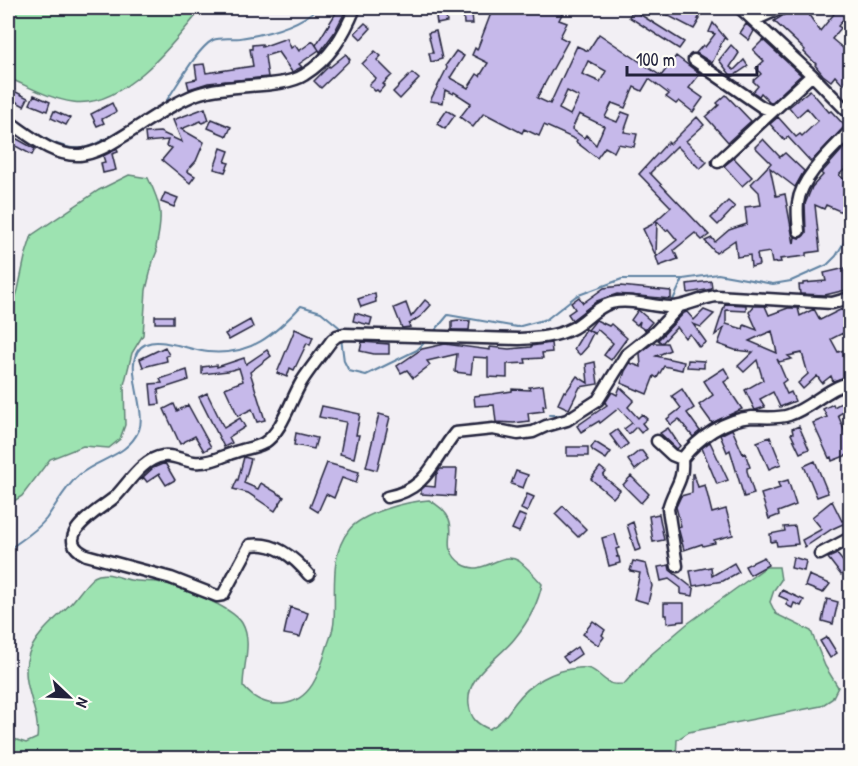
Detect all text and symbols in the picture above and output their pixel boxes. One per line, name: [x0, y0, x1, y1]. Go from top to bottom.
scale bar: [627, 39, 758, 77]
text: 100 m: [636, 47, 675, 72]
north arrow: [39, 667, 99, 727]
text: N: [71, 695, 95, 712]

